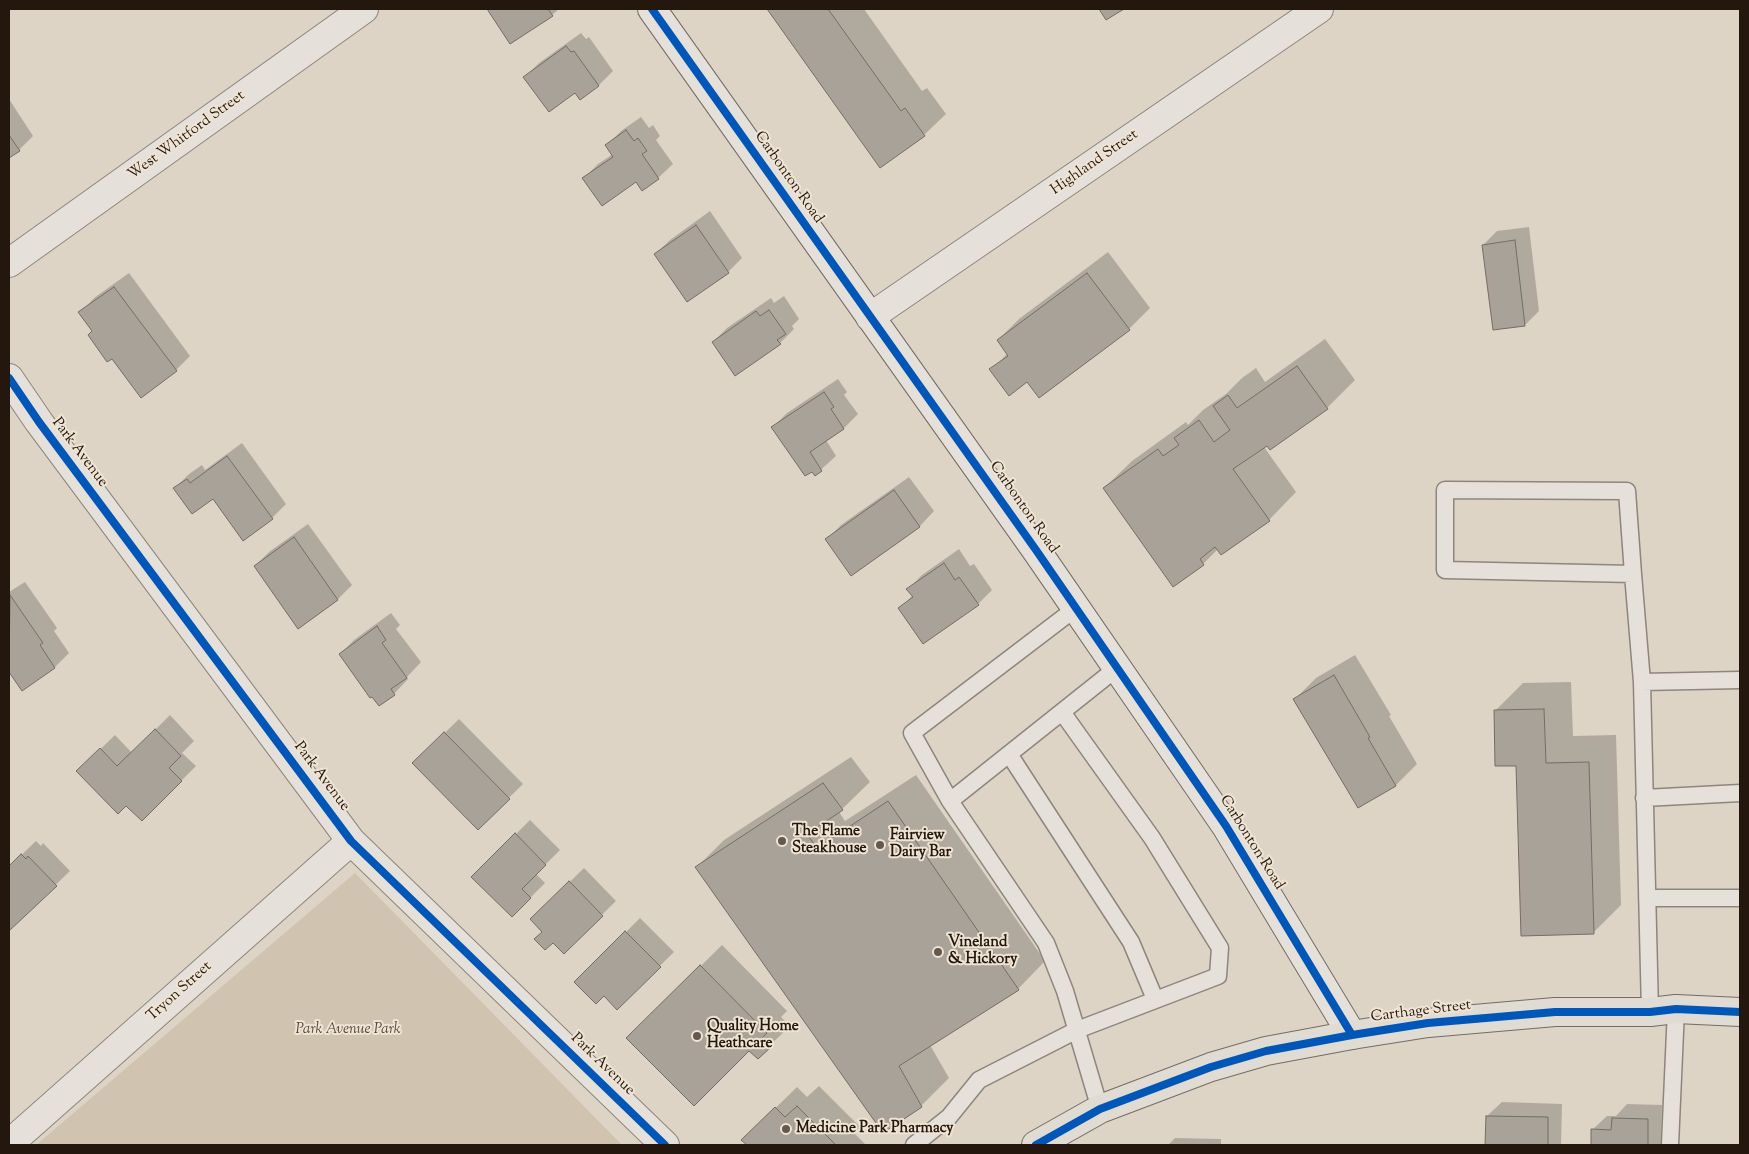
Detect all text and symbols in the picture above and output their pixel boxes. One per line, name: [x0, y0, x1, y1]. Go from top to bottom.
street label: West Whitford Street: [125, 87, 249, 185]
street label: Highland Street: [1048, 126, 1142, 200]
street label: Carbonton Road: [750, 128, 826, 228]
street label: Park Avenue: [47, 415, 111, 491]
street label: Carbonton Road: [985, 458, 1061, 558]
street label: Park Avenue: [289, 739, 353, 815]
street label: Carbonton Road: [1215, 792, 1287, 894]
place label: The Flame Steakhouse: [792, 823, 867, 858]
place label: Fairview Dairy Bar: [890, 827, 951, 862]
marker: The Flame Steakhouse: [776, 835, 788, 847]
marker: Fairview Dairy Bar: [874, 839, 886, 851]
place label: Vineland & Hickory: [948, 934, 1017, 969]
marker: Vineland & Hickory: [932, 946, 944, 958]
street label: Tryon Street: [144, 958, 216, 1026]
street label: Carthage Street: [1370, 997, 1472, 1027]
place label: Quality Home Heathcare: [707, 1018, 799, 1053]
park label: Park Avenue Park: [296, 1021, 400, 1039]
street label: Park Avenue: [566, 1030, 638, 1100]
marker: Quality Home Heathcare: [691, 1030, 703, 1042]
place label: Medicine Park Pharmacy: [796, 1120, 954, 1138]
marker: Medicine Park Pharmacy: [780, 1123, 792, 1135]

